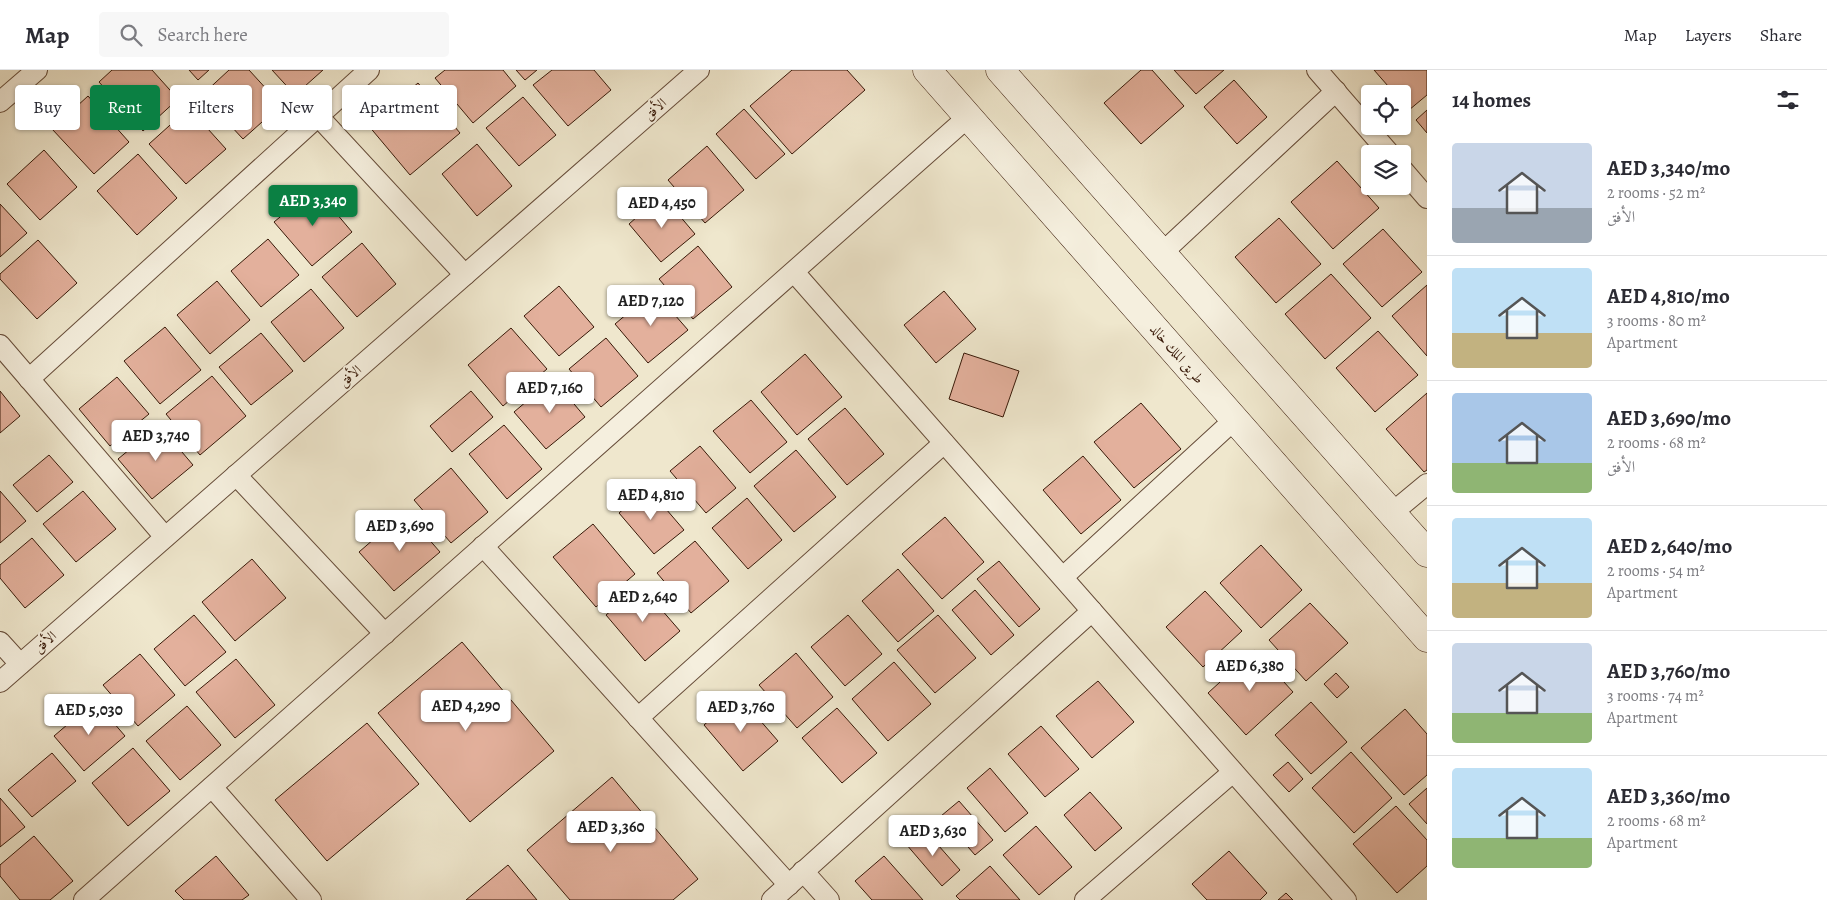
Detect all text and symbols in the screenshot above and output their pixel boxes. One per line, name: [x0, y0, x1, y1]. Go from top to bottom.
search box: [99, 12, 449, 57]
text: Map: [25, 19, 69, 51]
icon: search: [117, 21, 145, 49]
text: Search here: [157, 22, 248, 48]
text: Map: [1624, 23, 1657, 47]
text: Layers: [1685, 23, 1732, 47]
text: Share: [1760, 23, 1802, 47]
chip: Buy: [15, 85, 80, 130]
chip: Rent: [90, 85, 160, 130]
chip: Filters: [170, 85, 252, 130]
chip: New: [262, 85, 332, 130]
chip: Apartment: [342, 85, 457, 130]
map controls: [1361, 85, 1411, 195]
button: locate: [1361, 85, 1411, 135]
text: 14 homes: [1452, 86, 1531, 114]
icon: filters: [1774, 86, 1802, 114]
street label: الأفق: [639, 93, 671, 124]
button: layers: [1361, 145, 1411, 195]
text: AED 3,340/mo: [1607, 154, 1730, 182]
icon: home: [1492, 163, 1552, 223]
text: 2 rooms · 52 m²: [1607, 182, 1705, 204]
pin: AED 3,340: [256, 184, 370, 227]
pin: AED 4,450: [605, 186, 719, 229]
text: AED 3,340: [279, 190, 347, 212]
text: AED 4,450: [628, 192, 696, 214]
text: الأفق: [1607, 206, 1635, 228]
text: AED 4,810/mo: [1607, 282, 1730, 310]
pin: AED 7,120: [594, 284, 708, 327]
icon: home: [1492, 288, 1552, 348]
text: AED 7,120: [618, 290, 684, 312]
text: 3 rooms · 80 m²: [1607, 310, 1706, 332]
street label: طريق الملك خالد: [1146, 320, 1208, 388]
text: Apartment: [1607, 332, 1678, 354]
street label: الأفق: [334, 360, 366, 391]
pin: AED 7,160: [493, 372, 607, 414]
text: AED 7,160: [517, 377, 583, 399]
text: AED 3,690/mo: [1607, 404, 1731, 432]
icon: home: [1492, 413, 1552, 473]
pin: AED 3,740: [99, 420, 213, 462]
text: AED 3,740: [122, 425, 190, 447]
text: 2 rooms · 68 m²: [1607, 432, 1706, 454]
text: الأفق: [1607, 456, 1635, 478]
pin: AED 4,810: [594, 478, 708, 521]
text: AED 4,810: [618, 484, 684, 506]
pin: AED 3,690: [343, 510, 457, 552]
text: AED 3,690: [366, 515, 434, 537]
text: AED 2,640/mo: [1607, 532, 1732, 560]
icon: home: [1492, 538, 1552, 598]
text: 2 rooms · 54 m²: [1607, 560, 1705, 582]
pin: AED 2,640: [586, 580, 700, 623]
text: Apartment: [1607, 582, 1678, 604]
text: AED 2,640: [609, 586, 677, 608]
street label: الأفق: [29, 626, 61, 657]
pin: AED 6,380: [1193, 650, 1307, 692]
text: AED 6,380: [1216, 655, 1284, 677]
text: AED 3,760/mo: [1607, 657, 1730, 685]
icon: home: [1492, 663, 1552, 723]
text: 3 rooms · 74 m²: [1607, 685, 1704, 707]
pin: AED 4,290: [409, 690, 523, 732]
pin: AED 3,760: [684, 690, 798, 733]
pin: AED 5,030: [32, 694, 146, 736]
text: AED 4,290: [432, 695, 500, 717]
text: AED 3,760: [708, 696, 774, 718]
text: AED 5,030: [55, 699, 123, 721]
text: Apartment: [1607, 707, 1678, 729]
text: AED 3,360/mo: [1607, 782, 1730, 810]
icon: home: [1492, 788, 1552, 848]
pin: AED 3,360: [554, 810, 668, 853]
text: 2 rooms · 68 m²: [1607, 810, 1706, 832]
pin: AED 3,630: [876, 814, 990, 857]
text: AED 3,360: [577, 816, 645, 838]
text: AED 3,630: [899, 820, 967, 842]
text: Apartment: [1607, 832, 1678, 854]

